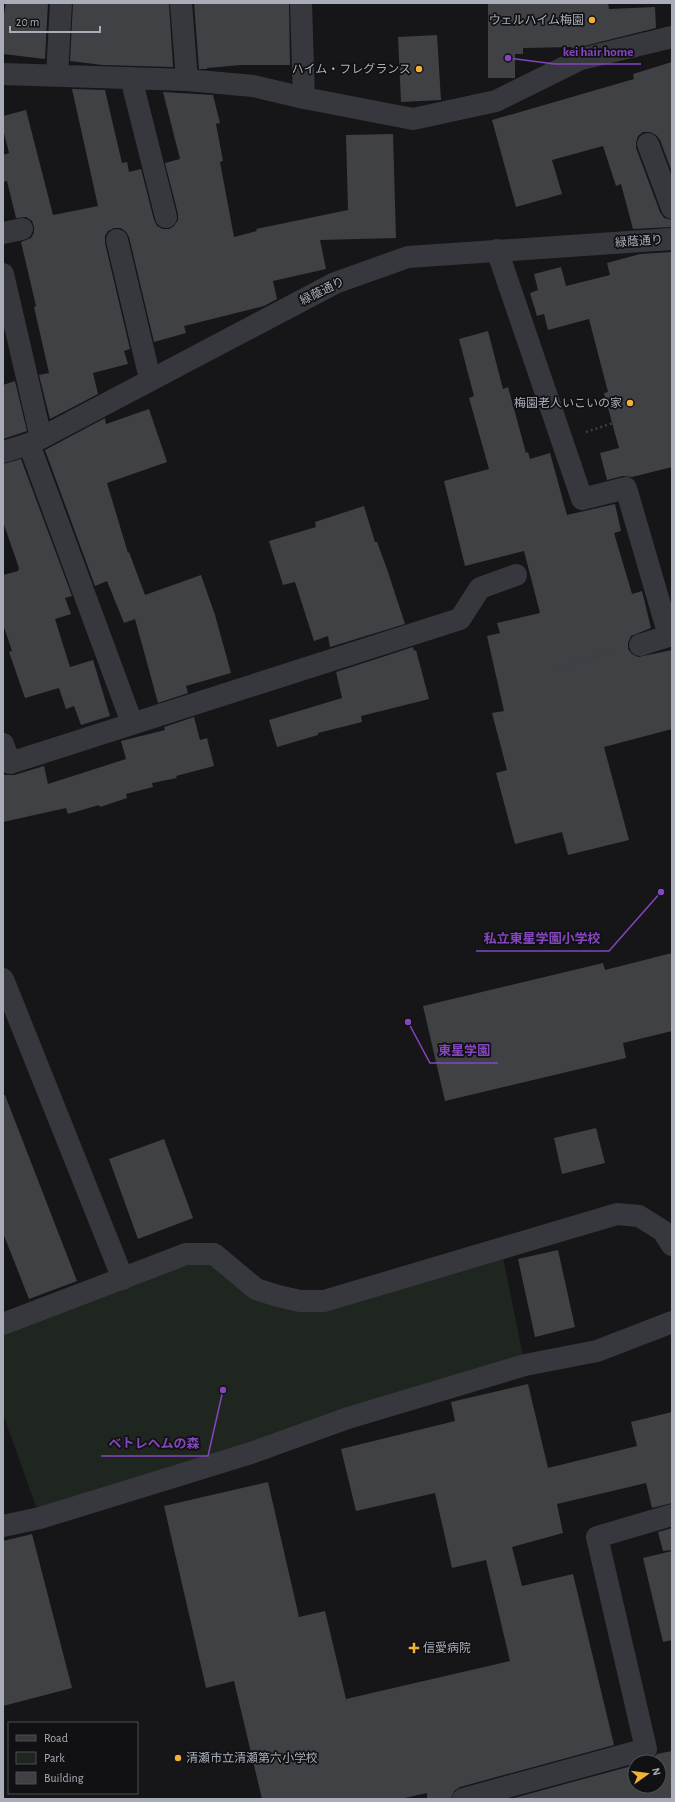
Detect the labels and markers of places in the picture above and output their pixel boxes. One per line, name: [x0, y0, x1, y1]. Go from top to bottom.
place label: ウェルハイム梅園: [488, 13, 584, 26]
marker: ウェルハイム梅園: [587, 15, 597, 25]
callout: kei hair home: [555, 39, 641, 64]
place label: ハイム・フレグランス: [292, 62, 411, 75]
marker: ハイム・フレグランス: [414, 64, 424, 74]
place label: 梅園老人いこいの家: [514, 396, 622, 409]
marker: 梅園老人いこいの家: [625, 398, 635, 408]
callout: 私立東星学園小学校: [476, 926, 609, 951]
callout: 東星学園: [430, 1038, 498, 1063]
callout: ベトレヘムの森: [101, 1431, 208, 1456]
place label: 信愛病院: [423, 1641, 471, 1654]
marker: 信愛病院: [408, 1642, 420, 1654]
place label: 清瀬市立清瀬第六小学校: [186, 1751, 318, 1764]
marker: 清瀬市立清瀬第六小学校: [173, 1753, 183, 1763]

